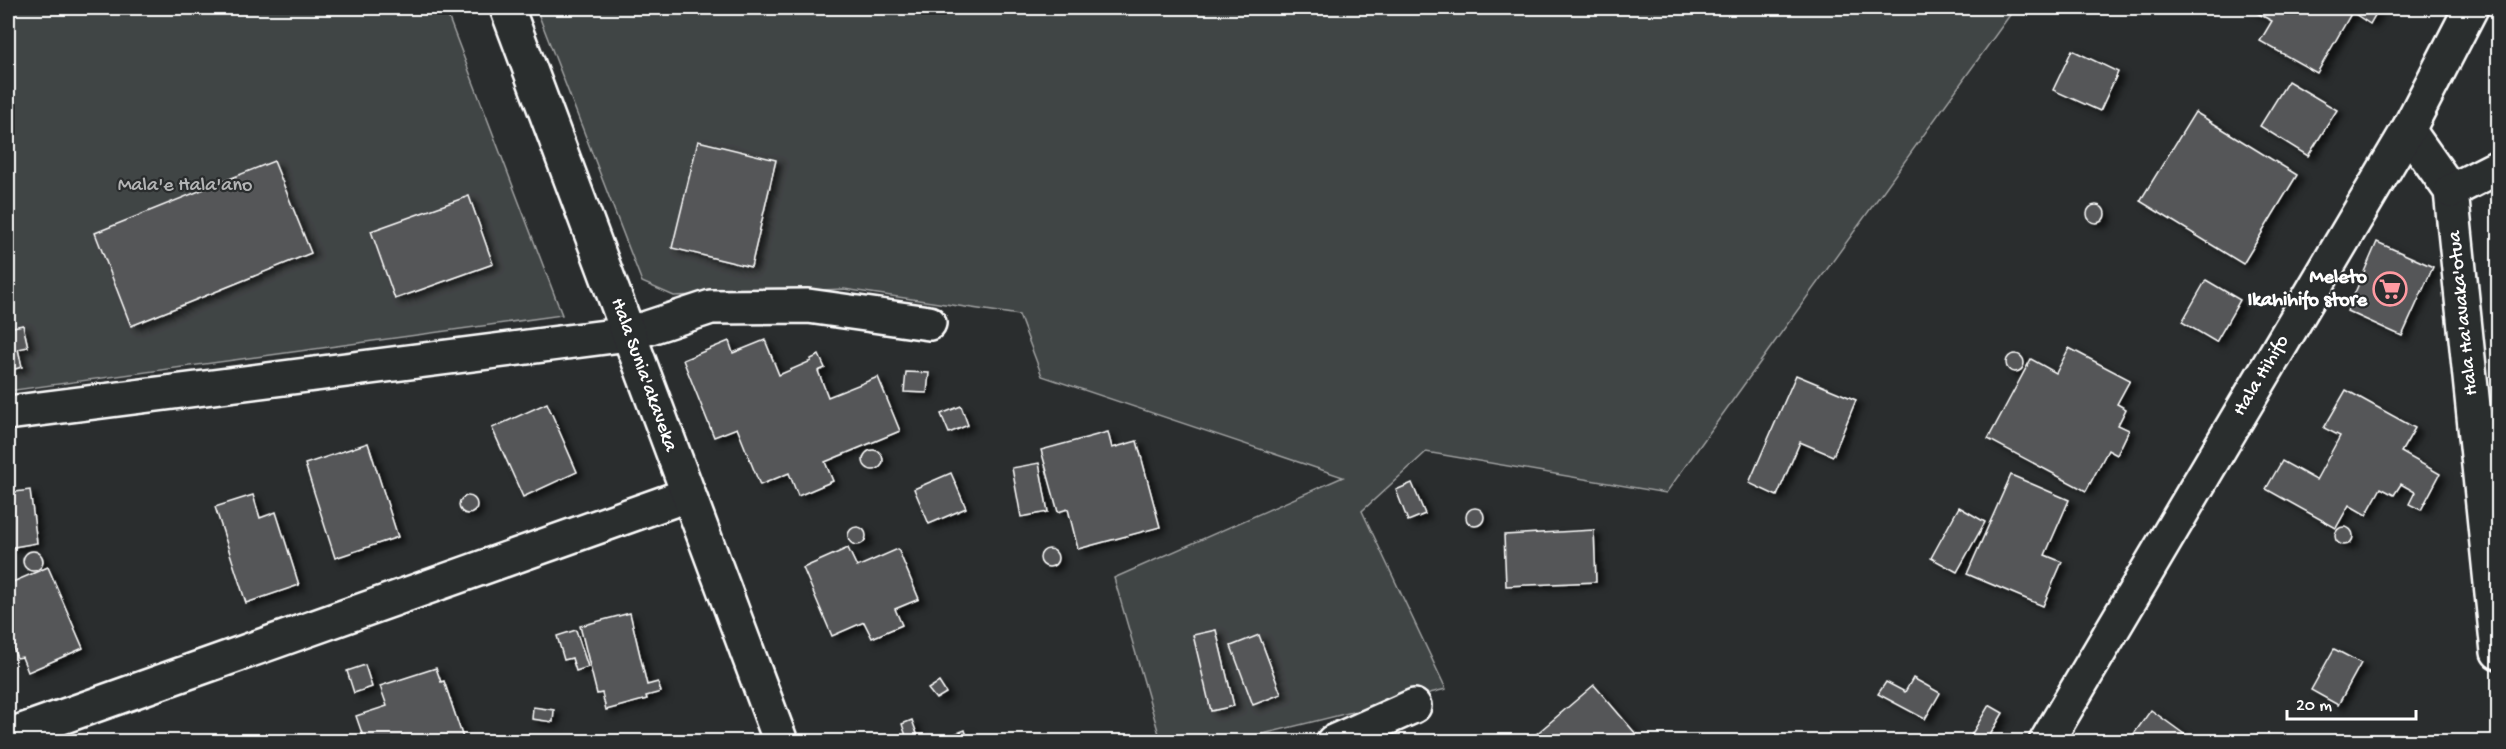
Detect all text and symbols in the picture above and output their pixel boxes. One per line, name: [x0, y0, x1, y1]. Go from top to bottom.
park label: Mala'e Hala'ano: [118, 175, 252, 198]
street label: Hala Ha'avaka'otua: [2444, 229, 2484, 397]
place label: Meleto Ikahihifo store: [2247, 267, 2368, 313]
supermarket icon: Meleto Ikahihifo store: [2372, 271, 2408, 307]
street label: Hala Sunia'akaveka: [605, 295, 682, 456]
street label: Hala Hihifo: [2229, 331, 2295, 421]
scale bar: [2287, 683, 2416, 721]
text: 20 m: [2296, 696, 2332, 717]

